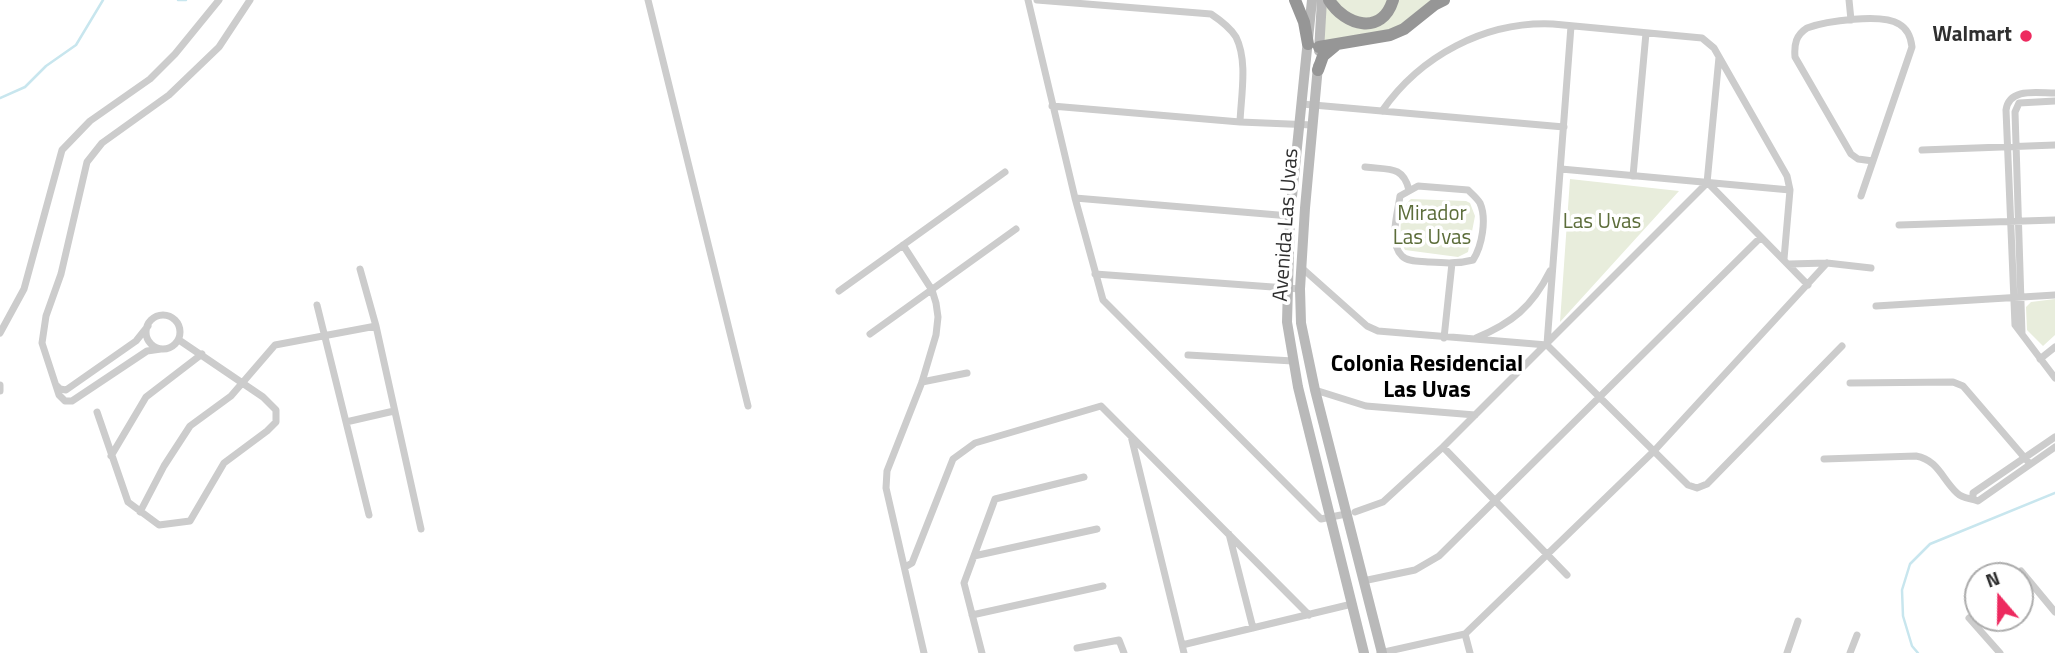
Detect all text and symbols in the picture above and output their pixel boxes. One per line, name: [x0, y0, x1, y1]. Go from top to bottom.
place label: Walmart: [1933, 23, 2012, 49]
marker: Walmart: [2018, 28, 2034, 44]
street label: Avenida Las Uvas: [1269, 148, 1305, 302]
park label: Mirador Las Uvas: [1393, 202, 1471, 252]
park label: Las Uvas: [1563, 210, 1641, 236]
district label: Colonia Residencial Las Uvas: [1331, 351, 1523, 405]
north arrow: [1964, 562, 2034, 632]
text: N: [1981, 563, 2003, 595]

